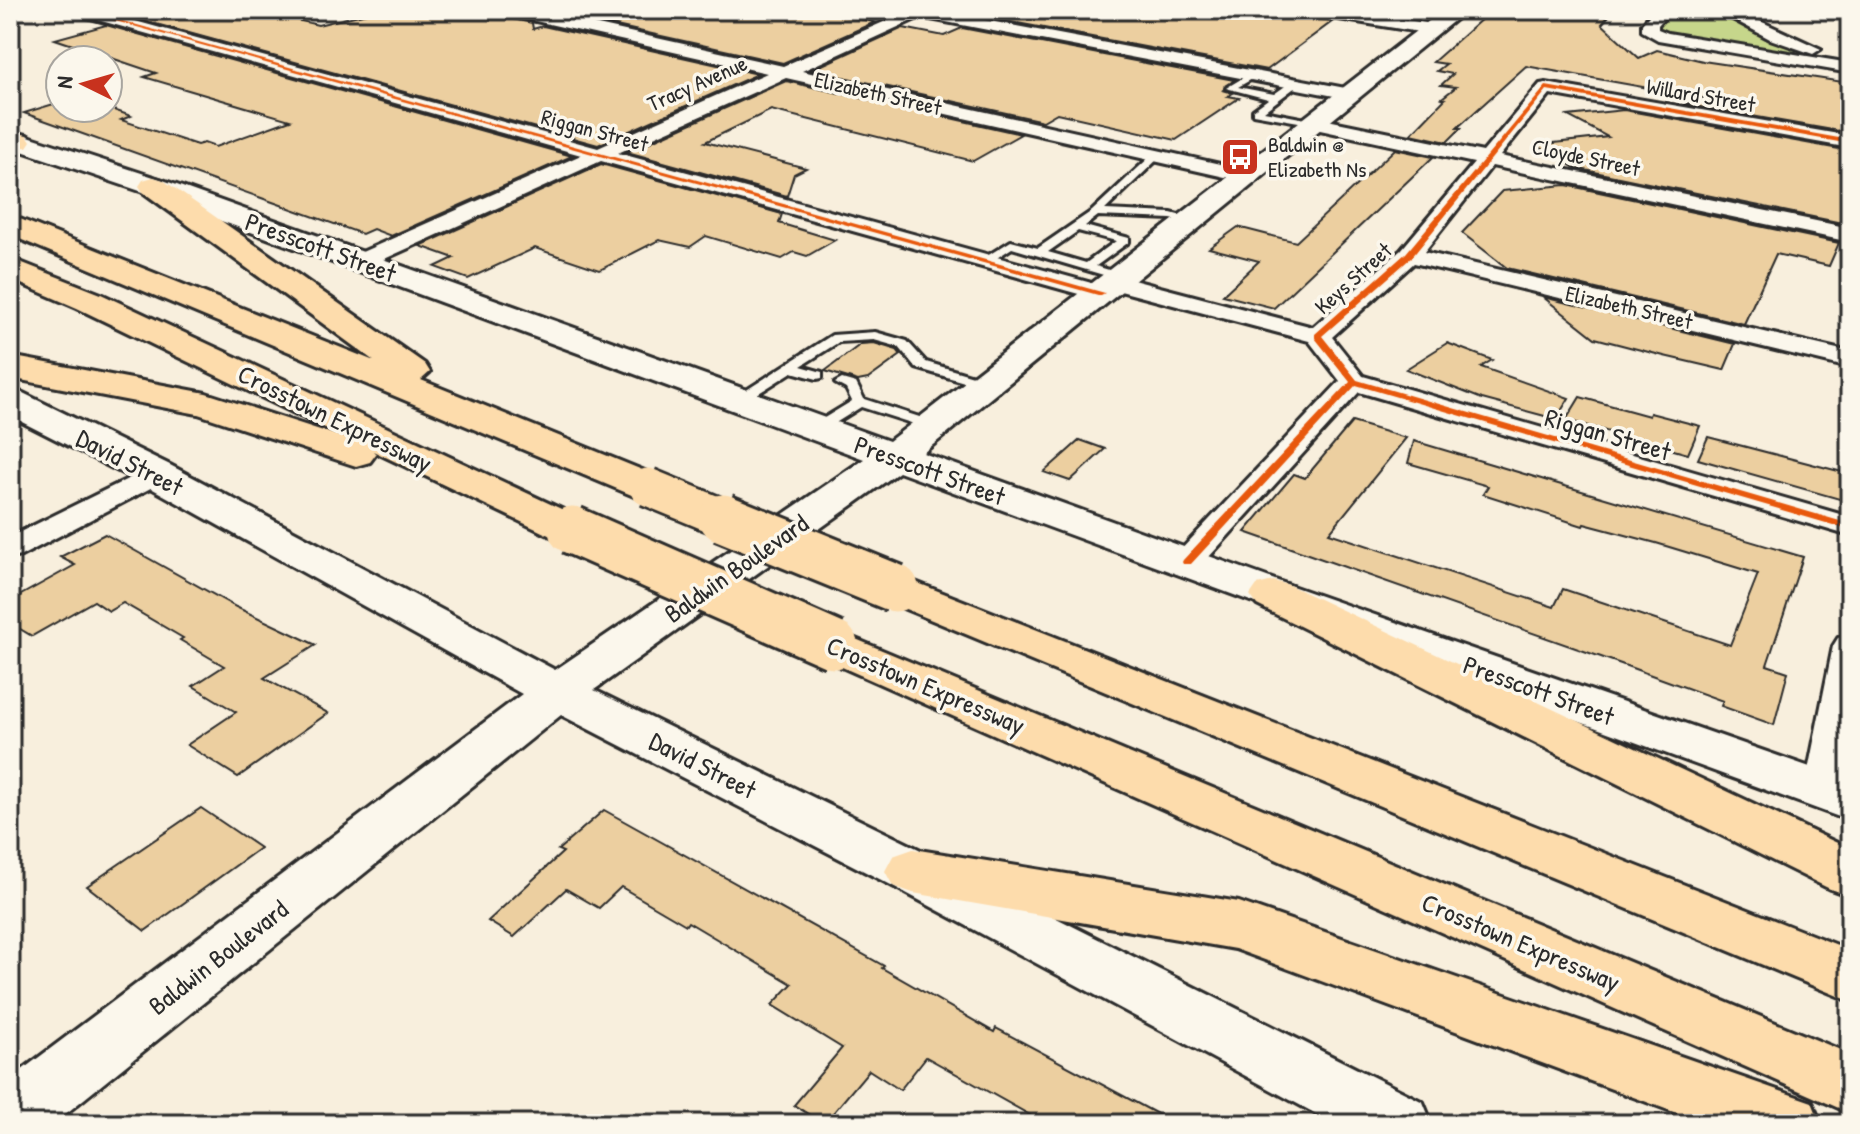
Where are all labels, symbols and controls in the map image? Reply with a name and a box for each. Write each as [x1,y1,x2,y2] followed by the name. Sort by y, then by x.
[44,44,124,124] north arrow
[642,48,752,118] street label: Tracy Avenue
[812,64,945,122] street label: Elizabeth Street
[1644,71,1758,119] street label: Willard Street
[49,75,80,89] text: N
[538,101,652,159] street label: Riggan Street
[1268,129,1366,184] place label: Baldwin @ Elizabeth Ns
[1529,131,1643,183] street label: Cloyde Street
[1219,136,1261,178] bus stop icon: Baldwin @ Elizabeth Ns
[241,204,402,291] street label: Presscott Street
[1308,235,1398,321] street label: Keys Street
[1563,278,1696,336] street label: Elizabeth Street
[232,356,438,480] street label: Crosstown Expressway
[1541,399,1676,469] street label: Riggan Street
[71,420,190,504] street label: David Street
[850,427,1011,514] street label: Presscott Street
[657,505,815,631] street label: Baldwin Boulevard
[822,628,1030,742] street label: Crosstown Expressway
[1459,647,1620,734] street label: Presscott Street
[644,723,763,807] street label: David Street
[1417,885,1625,999] street label: Crosstown Expressway
[141,891,295,1023] street label: Baldwin Boulevard

